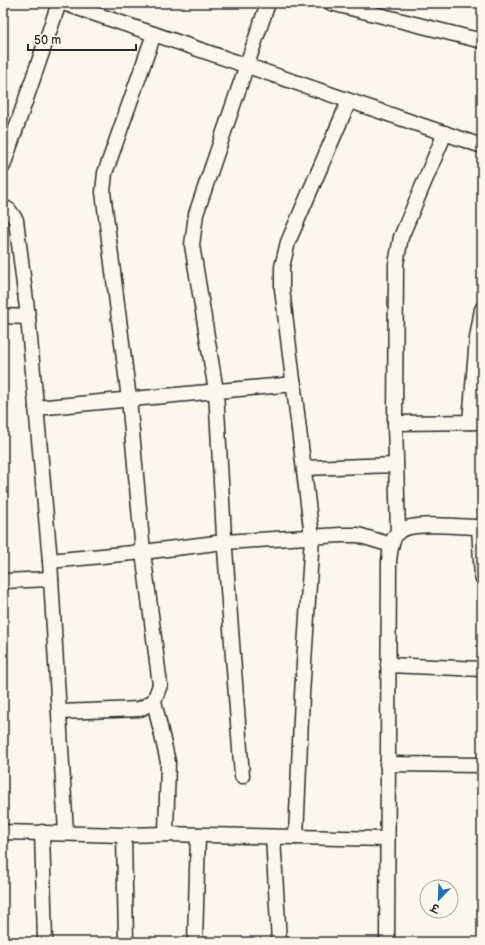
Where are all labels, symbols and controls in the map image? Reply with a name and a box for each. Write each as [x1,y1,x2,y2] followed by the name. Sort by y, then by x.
[28,26,136,52] scale bar
[34,33,61,48] text: 50 m
[419,879,459,919] north arrow
[428,900,442,916] text: उ

